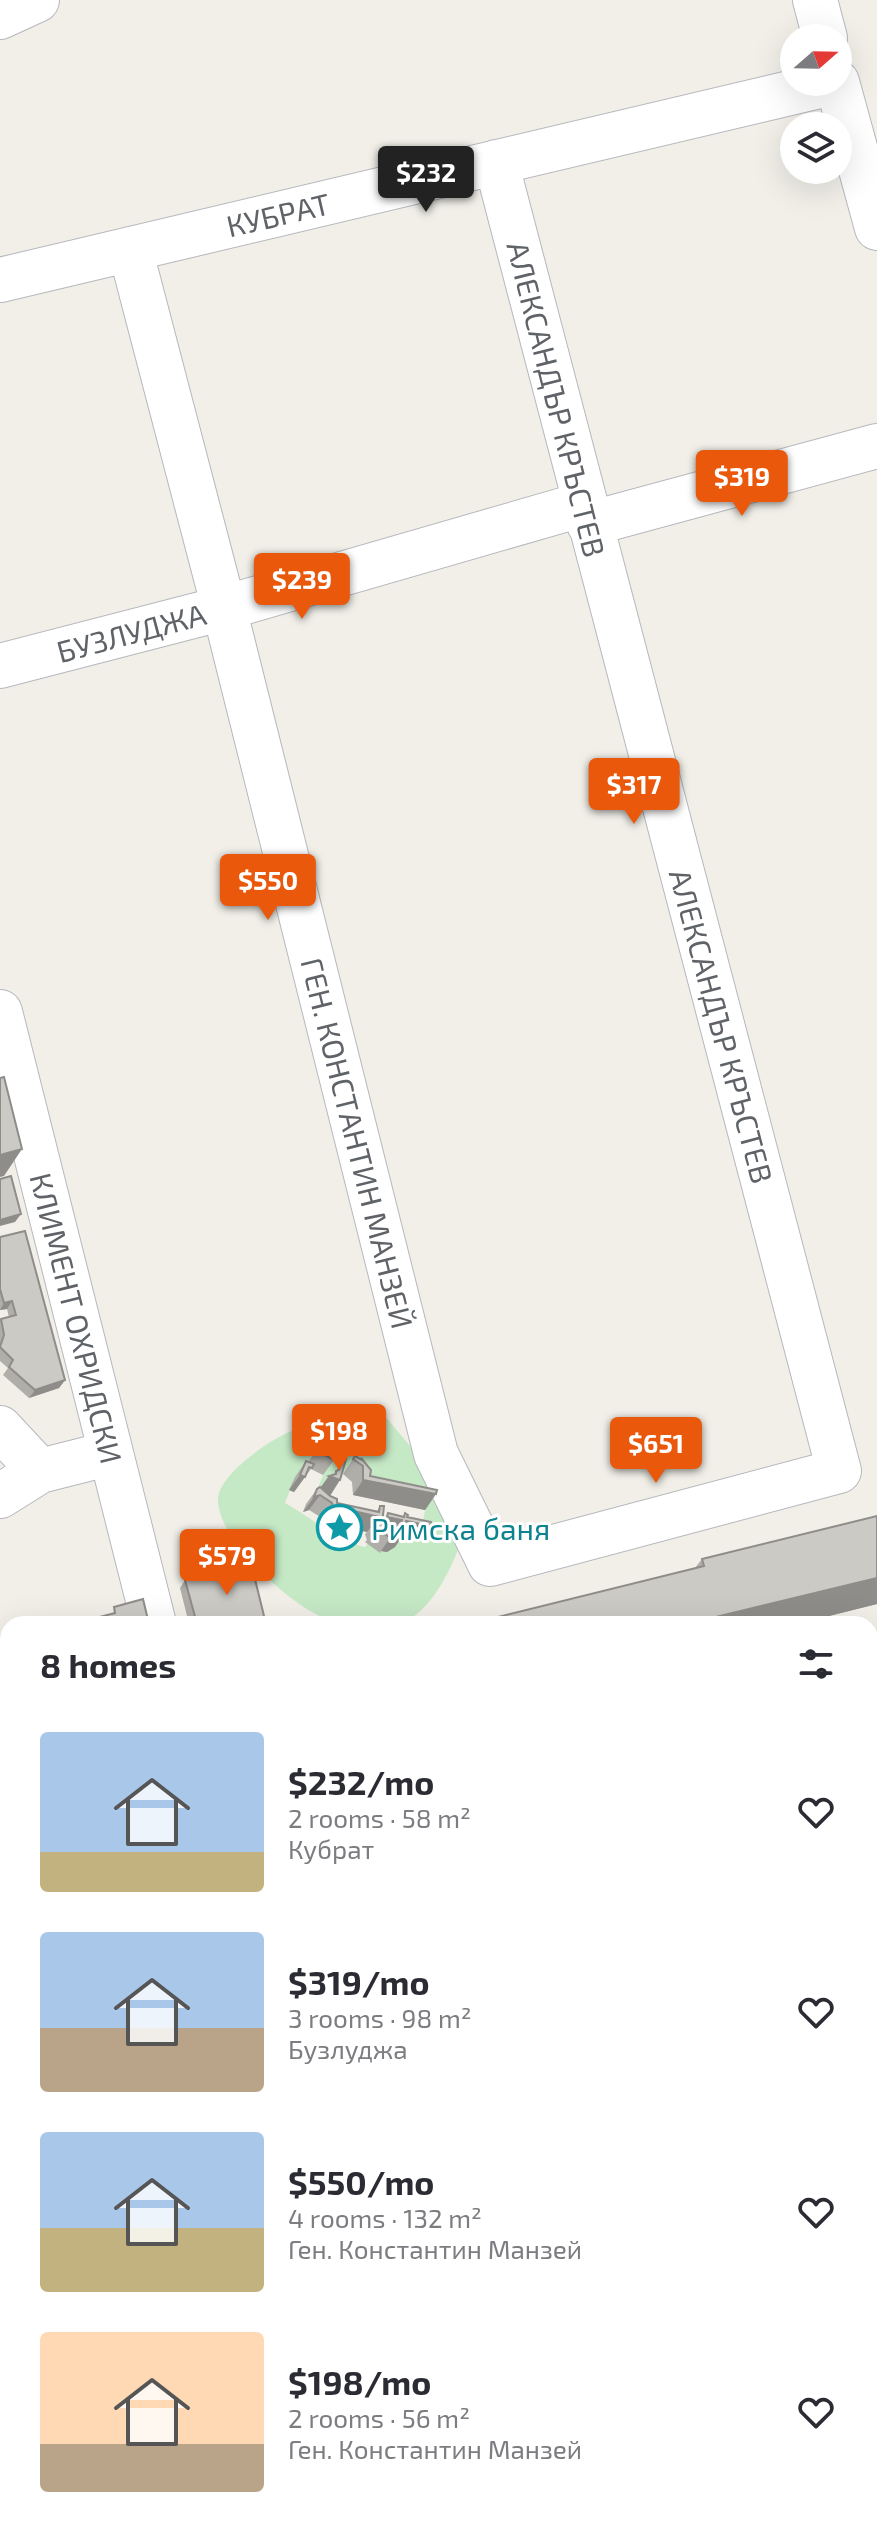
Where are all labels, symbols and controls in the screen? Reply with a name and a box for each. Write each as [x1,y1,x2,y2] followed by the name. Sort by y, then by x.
[780,24,852,96] north arrow
[780,24,852,184] map controls
[780,112,852,184] button: layers
[379,146,473,214] pin: $232
[396,156,456,187] text: $232
[223,185,333,243] street label: КУБРАТ
[500,238,614,560] street label: АЛЕКСАНДЪР КРЪСТЕВ
[695,450,789,518] pin: $319
[714,460,770,491] text: $319
[255,553,349,621] pin: $239
[272,563,332,594] text: $239
[53,595,210,669] street label: БУЗЛУДЖА
[587,758,681,826] pin: $317
[607,768,661,799] text: $317
[221,854,315,922] pin: $550
[238,864,298,895] text: $550
[663,865,781,1187] street label: АЛЕКСАНДЪР КРЪСТЕВ
[294,954,422,1332] street label: ГЕН. КОНСТАНТИН МАНЗЕЙ
[23,1169,131,1467] street label: КЛИМЕНТ ОХРИДСКИ
[292,1404,386,1472] pin: $198
[310,1414,368,1445] text: $198
[609,1417,703,1485] pin: $651
[628,1427,684,1458] text: $651
[316,1504,364,1552] place icon: Римска баня
[371,1510,550,1546] place label: Римска баня
[180,1529,274,1597] pin: $579
[198,1539,256,1570] text: $579
[794,1642,838,1686] icon: filters
[40,1644,176,1685] text: 8 homes
[288,1761,434,1802] text: $232/mo
[104,1764,200,1860] icon: home
[794,1790,838,1834] icon: heart
[288,1802,471,1833] text: 2 rooms · 58 m²
[288,1833,374,1864] text: Кубрат
[288,1961,429,2002] text: $319/mo
[104,1964,200,2060] icon: home
[794,1990,838,2034] icon: heart
[288,2002,472,2033] text: 3 rooms · 98 m²
[288,2033,408,2064] text: Бузлуджа
[288,2161,434,2202] text: $550/mo
[104,2164,200,2260] icon: home
[794,2190,838,2234] icon: heart
[288,2202,482,2233] text: 4 rooms · 132 m²
[288,2233,582,2264] text: Ген. Константин Манзей
[288,2361,431,2402] text: $198/mo
[104,2364,200,2460] icon: home
[794,2390,838,2434] icon: heart
[288,2402,470,2433] text: 2 rooms · 56 m²
[288,2433,582,2464] text: Ген. Константин Манзей

